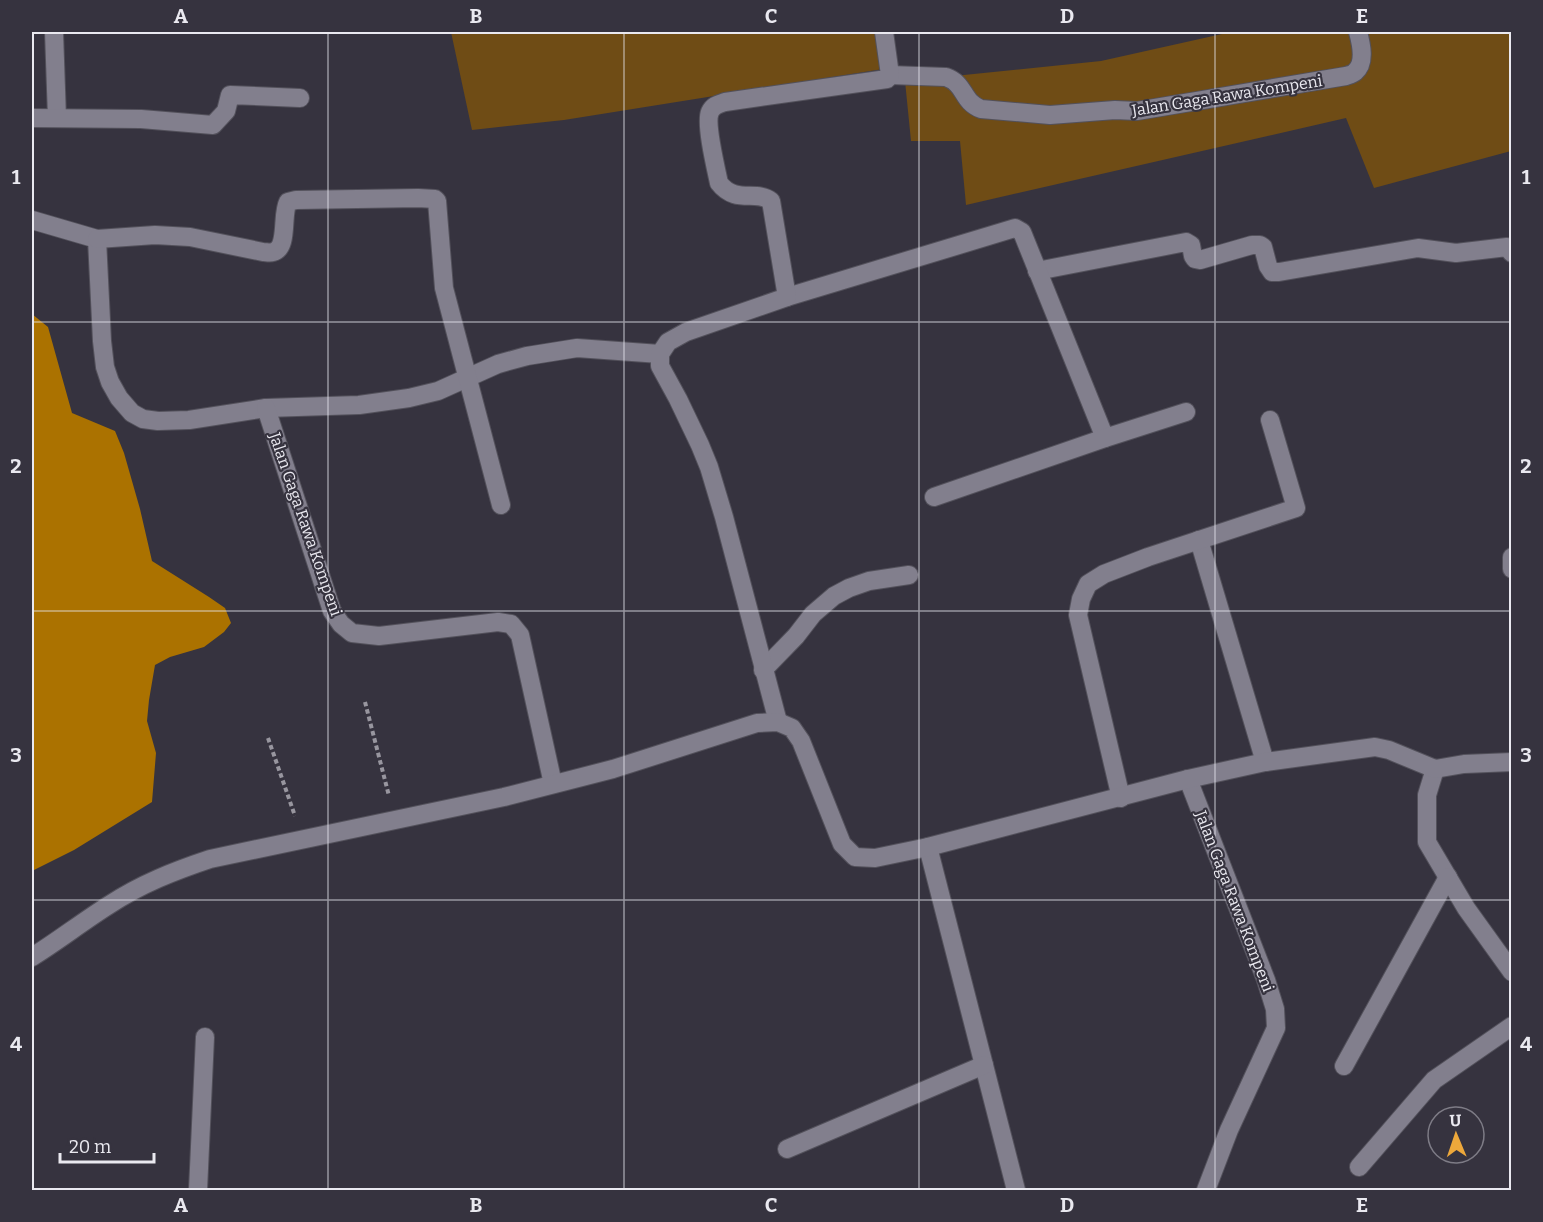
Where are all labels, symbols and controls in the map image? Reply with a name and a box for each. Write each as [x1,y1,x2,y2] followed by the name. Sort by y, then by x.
[174,4,189,28] text: A
[470,4,483,28] text: B
[765,4,777,28] text: C
[1060,4,1074,28] text: D
[1356,4,1368,28] text: E
[1130,71,1324,120] street label: Jalan Gaga Rawa Kompeni
[12,165,21,189] text: 1
[1522,165,1531,189] text: 1
[265,429,346,619] street label: Jalan Gaga Rawa Kompeni
[10,454,22,478] text: 2
[1520,454,1532,478] text: 2
[10,743,22,767] text: 3
[1520,743,1532,767] text: 3
[1191,807,1278,995] street label: Jalan Gaga Rawa Kompeni
[10,1032,22,1056] text: 4
[1520,1032,1532,1056] text: 4
[1426,1105,1486,1165] north arrow
[1449,1111,1462,1130] text: U
[60,1126,154,1164] scale bar
[69,1136,111,1158] text: 20 m
[174,1193,189,1217] text: A
[470,1193,483,1217] text: B
[765,1193,777,1217] text: C
[1060,1193,1074,1217] text: D
[1356,1193,1368,1217] text: E

